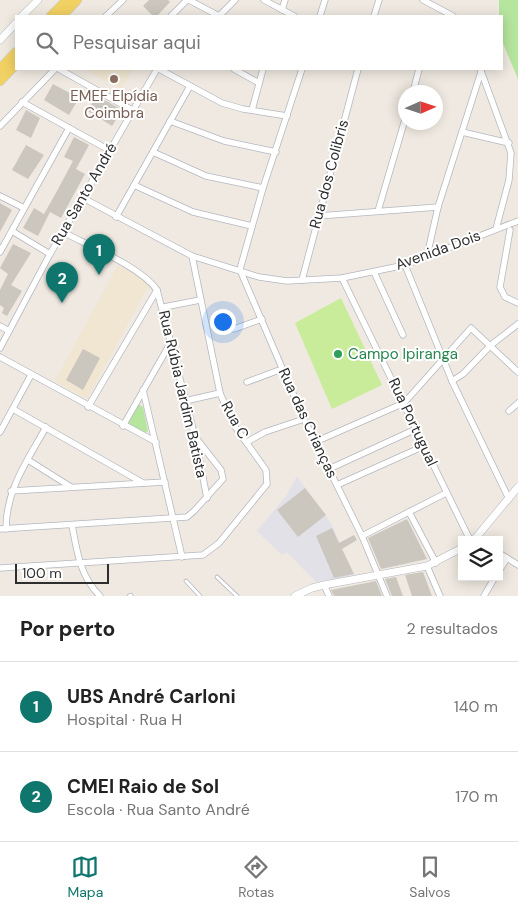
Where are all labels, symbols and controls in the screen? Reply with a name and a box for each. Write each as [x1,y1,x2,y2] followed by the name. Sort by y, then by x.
[15,15,503,70] search box
[33,29,61,57] icon: search
[73,30,201,55] text: Pesquisar aqui
[108,73,120,85] marker: EMEF Elpídia Coimbra
[398,85,443,130] north arrow
[70,86,158,123] place label: EMEF Elpídia Coimbra
[305,117,353,231] street label: Rua dos Colibris
[46,139,122,249] street label: Rua Santo André
[393,225,483,275] street label: Avenida Dois
[83,234,115,275] pin: 1
[46,262,78,303] pin: 2
[154,308,212,480] street label: Rua Rúbia Jardim Batista
[210,309,236,335] your location
[348,344,458,364] place label: Campo Ipiranga
[332,348,344,360] marker: Campo Ipiranga
[274,365,342,481] street label: Rua das Crianças
[384,375,442,469] street label: Rua Portugual
[216,397,254,443] street label: Rua C
[458,536,503,581] map controls
[458,536,503,581] button: layers
[15,561,109,584] scale bar
[22,564,62,582] text: 100 m
[20,615,115,643] text: Por perto
[407,618,498,639] text: 2 resultados
[67,684,236,709] text: UBS André Carloni
[33,696,39,717] text: 1
[454,696,498,717] text: 140 m
[67,709,182,730] text: Hospital · Rua H
[67,774,219,799] text: CMEI Raio de Sol
[31,786,41,807] text: 2
[455,786,498,807] text: 170 m
[67,799,250,820] text: Escola · Rua Santo André
[67,853,103,901] tab: Mapa
[238,853,274,901] tab: Rotas
[409,853,450,901] tab: Salvos

